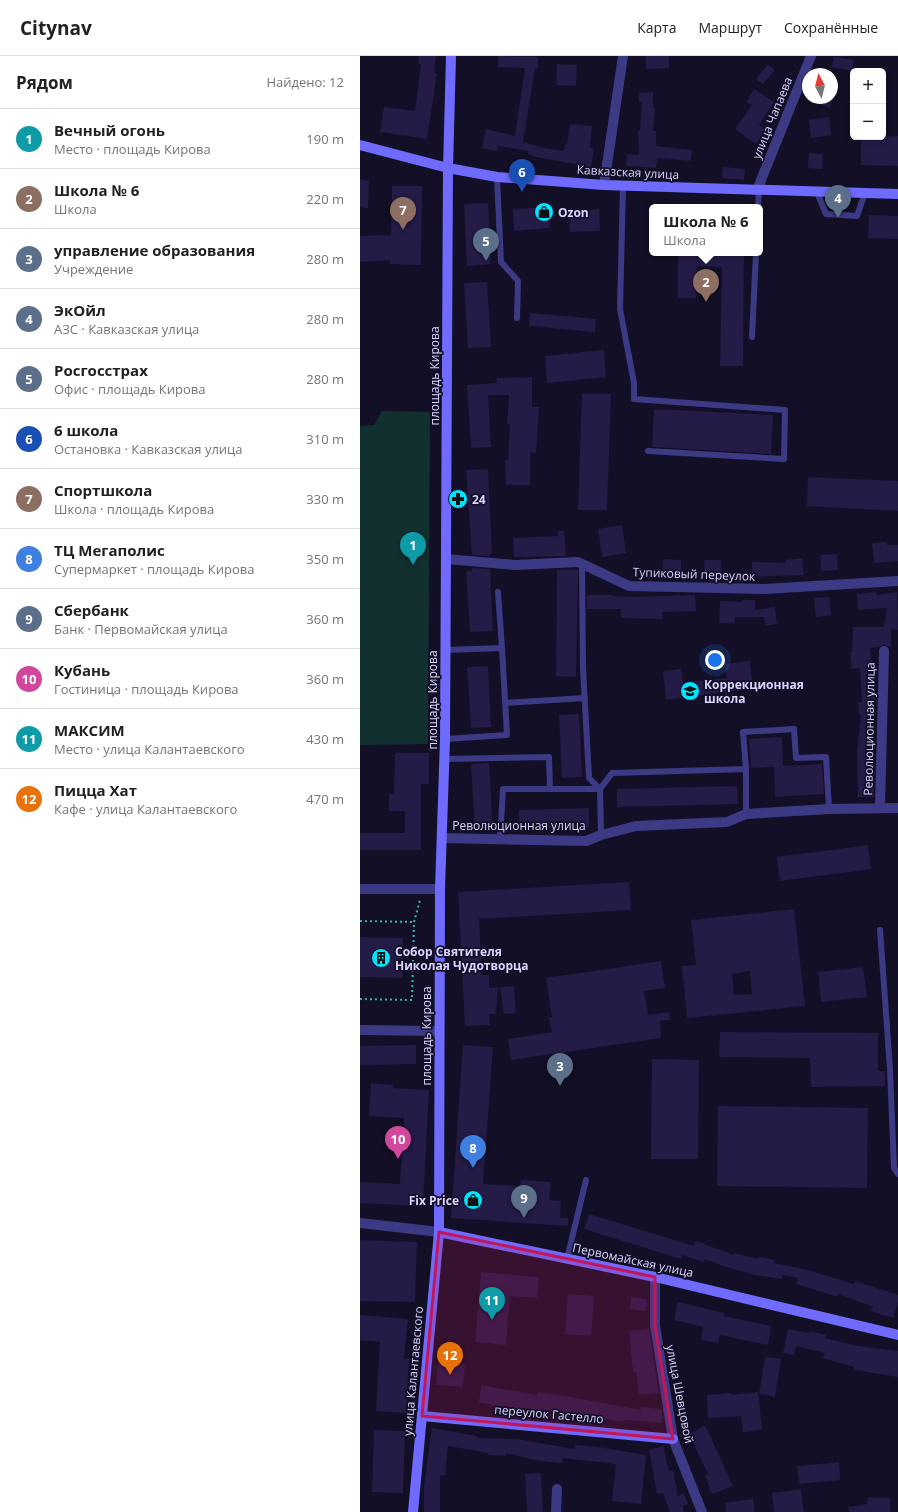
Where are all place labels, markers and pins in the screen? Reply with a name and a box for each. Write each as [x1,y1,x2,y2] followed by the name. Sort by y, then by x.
[509,159,535,192] pin: 6
[825,185,851,218] pin: 4
[390,197,416,230] pin: 7
[533,201,555,223] shop icon: Ozon
[558,204,589,221] place label: Ozon
[473,228,499,261] pin: 5
[693,269,719,302] pin: 2
[447,488,469,510] pharmacy icon: 24
[472,491,486,508] place label: 24
[400,532,426,565] pin: 1
[704,676,804,707] place label: Коррекционная школа
[679,680,701,702] school or university icon: Коррекционная школа
[395,943,529,974] place label: Собор Святителя Николая Чудотворца
[370,947,392,969] building icon: Собор Святителя Николая Чудотворца
[547,1053,573,1086] pin: 3
[385,1126,411,1159] pin: 10
[460,1135,486,1168] pin: 8
[511,1185,537,1218] pin: 9
[462,1189,484,1211] shop icon: Fix Price
[409,1192,459,1209] place label: Fix Price
[479,1287,505,1320] pin: 11
[437,1342,463,1375] pin: 12

